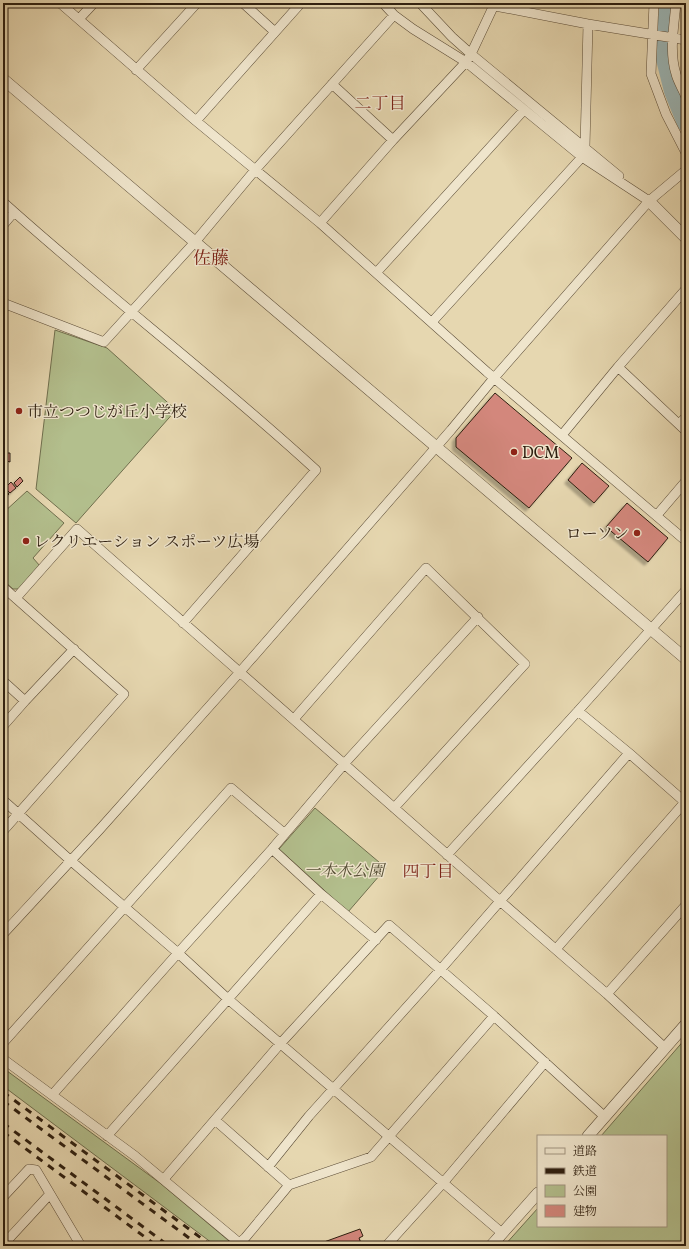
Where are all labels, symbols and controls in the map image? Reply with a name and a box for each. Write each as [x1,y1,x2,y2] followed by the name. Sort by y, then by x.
[355,93,406,116] district label: 二丁目
[193,247,229,272] district label: 佐藤
[27,402,187,424] place label: 市立つつじが丘小学校
[14,406,24,416] marker: 市立つつじが丘小学校
[522,443,559,465] place label: DCM
[509,447,519,457] marker: DCM
[566,524,629,546] place label: ローソン
[632,528,642,538] marker: ローソン
[34,532,259,554] place label: レクリエーション スポーツ広場
[21,536,31,546] marker: レクリエーション スポーツ広場
[304,861,387,883] park label: 一本木公園
[403,861,454,884] district label: 四丁目
[537,1135,667,1227] legend
[573,1144,597,1160] text: 道路
[572,1164,597,1180] text: 鉄道
[573,1184,597,1200] text: 公園
[573,1204,597,1220] text: 建物

